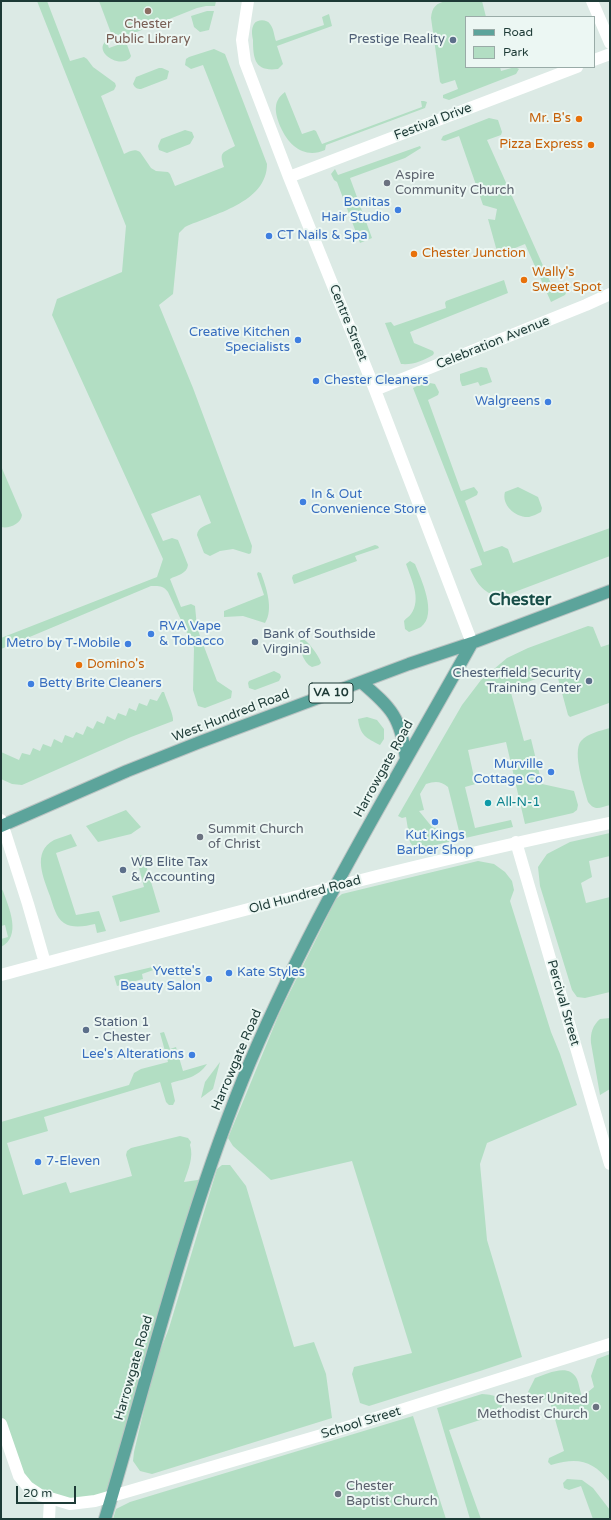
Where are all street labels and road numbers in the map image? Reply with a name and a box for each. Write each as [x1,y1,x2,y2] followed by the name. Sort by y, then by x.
[392,100,474,144] street label: Festival Drive
[325,282,371,364] street label: Centre Street
[434,313,552,373] street label: Celebration Avenue
[309,683,353,703] road number: VA 10
[170,686,292,746] street label: West Hundred Road
[351,718,417,820] street label: Harrowgate Road
[247,873,363,917] street label: Old Hundred Road
[543,958,583,1048] street label: Percival Street
[209,1007,265,1113] street label: Harrowgate Road
[112,1314,156,1422] street label: Harrowgate Road
[319,1403,403,1443] street label: School Street

